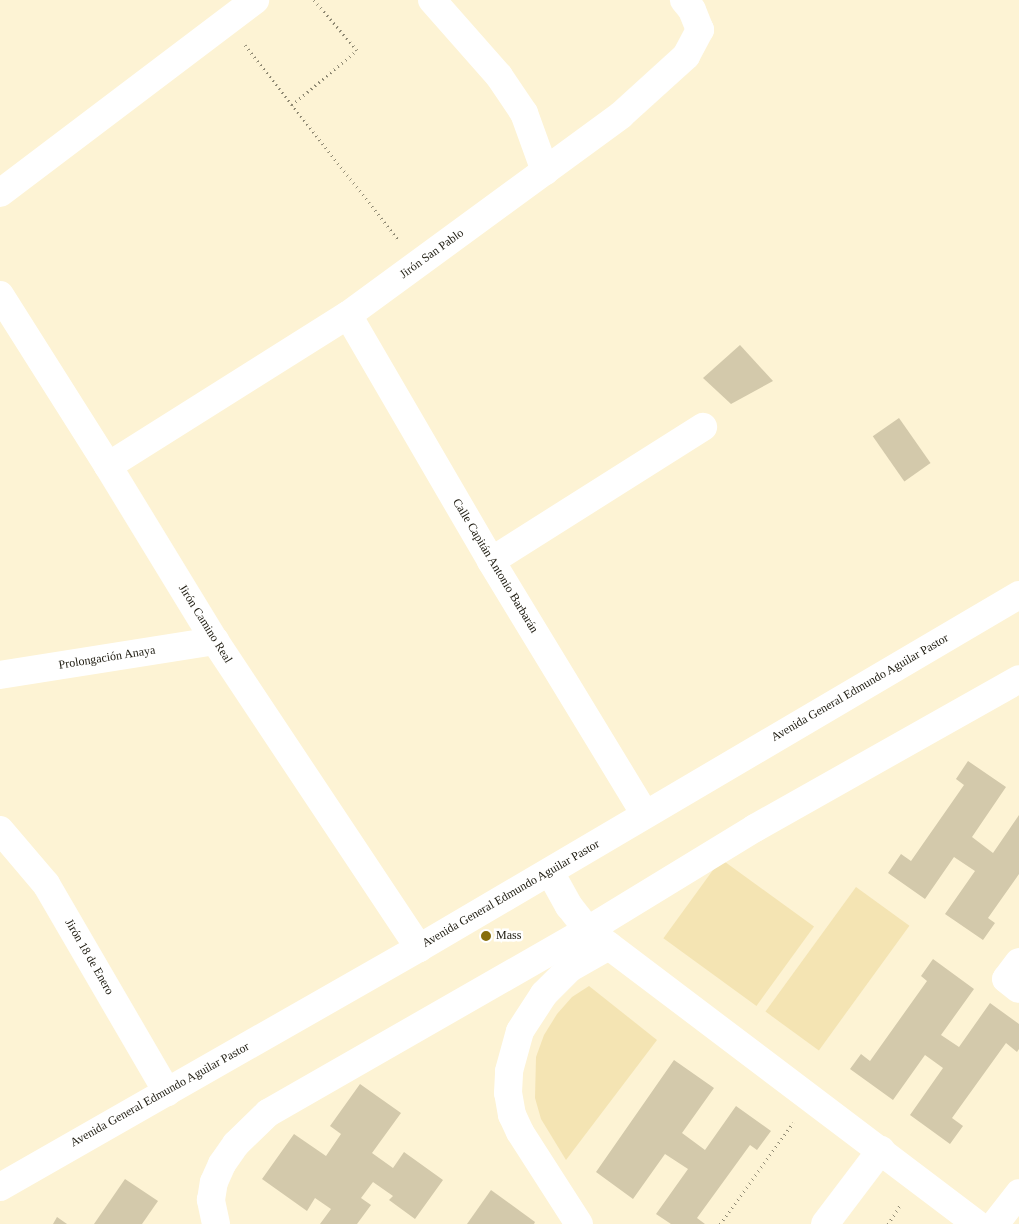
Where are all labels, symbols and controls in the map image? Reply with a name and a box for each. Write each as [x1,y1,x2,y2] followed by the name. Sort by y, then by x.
[397,226,467,282] street label: Jirón San Pablo
[449,496,541,636] street label: Calle Capitán Antonio Barbarán
[175,582,235,666] street label: Jirón Camino Real
[768,631,952,745] street label: Avenida General Edmundo Aguilar Pastor
[57,643,157,673] street label: Prolongación Anaya
[419,837,603,951] street label: Avenida General Edmundo Aguilar Pastor
[62,917,116,997] street label: Jirón 18 de Enero
[496,929,521,943] place label: Mass
[480,930,492,942] marker: Mass
[68,1039,252,1151] street label: Avenida General Edmundo Aguilar Pastor

